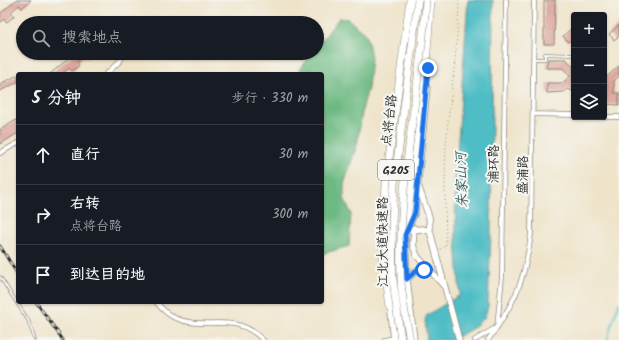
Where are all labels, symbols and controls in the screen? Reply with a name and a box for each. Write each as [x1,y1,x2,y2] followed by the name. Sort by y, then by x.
[571,12,607,120] map controls
[571,12,607,48] button: +
[16,16,324,60] search box
[62,26,122,50] text: 搜索地点
[30,27,52,49] icon: search
[571,48,607,84] button: −
[419,59,437,77] route end
[571,84,607,120] button: layers
[32,85,81,112] text: 5 分钟
[232,88,308,109] text: 步行 · 330 m
[376,93,403,147] street label: 点将台路
[70,143,100,167] text: 直行
[32,144,54,166] icon: ahead
[279,144,308,165] text: 30 m
[484,144,505,184] street label: 浦环路
[450,150,474,208] water label: 朱家山河
[513,155,534,195] street label: 盛浦路
[378,160,414,180] road number: G205
[70,192,100,216] text: 右转
[373,196,394,288] street label: 江北大道快速路
[32,204,54,226] icon: right
[272,204,308,225] text: 300 m
[70,216,122,237] text: 点将台路
[415,261,433,279] route start
[70,263,145,287] text: 到达目的地
[32,264,54,286] icon: arrive

